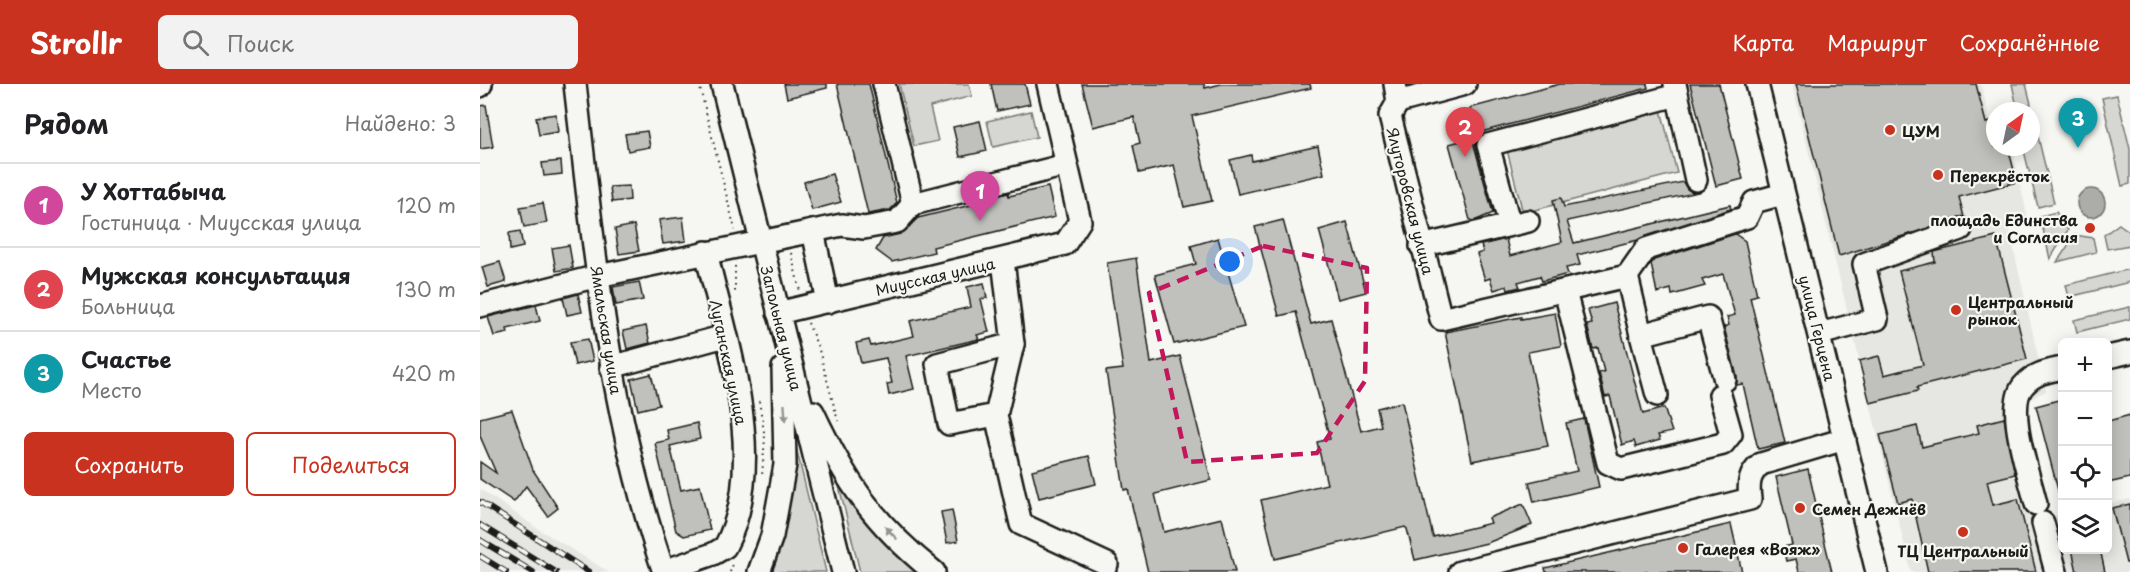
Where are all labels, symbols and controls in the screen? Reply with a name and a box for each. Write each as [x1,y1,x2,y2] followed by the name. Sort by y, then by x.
[158,15,578,69] search box
[30,21,122,64] text: Strollr
[179,26,212,59] icon: search
[227,26,294,59] text: Поиск
[1733,26,1794,58] text: Карта
[1827,26,1927,58] text: Маршрут
[1960,26,2100,58] text: Сохранённые
[2058,98,2098,148] pin: 3
[1986,102,2040,156] north arrow
[24,104,109,143] text: Рядом
[1446,107,1484,157] pin: 2
[345,108,456,138] text: Найдено: 3
[1902,119,1940,142] place label: ЦУМ
[1883,123,1897,137] marker: ЦУМ
[1382,125,1441,278] street label: Ялуторовская улица
[1950,164,2050,187] place label: Перекрёсток
[1931,168,1945,182] marker: Перекрёсток
[960,172,1000,221] pin: 1
[81,174,226,207] text: У Хоттабыча
[39,190,48,220] text: 1
[397,190,456,220] text: 120 m
[81,207,361,237] text: Гостиница · Миусская улица
[1930,208,2079,248] place label: площадь Единства и Согласия
[2083,221,2097,235] marker: площадь Единства и Согласия
[1215,247,1244,276] your location
[873,251,998,301] street label: Миусская улица
[81,258,351,291] text: Мужская консультация
[585,263,629,396] street label: Ямальская улица
[755,263,809,393] street label: Запольная улица
[1794,273,1842,384] street label: улица Герцена
[36,274,51,304] text: 2
[396,274,456,304] text: 130 m
[1968,290,2074,330] place label: Центральный рынок
[81,291,175,321] text: Больница
[704,297,754,427] street label: Луганская улица
[1949,303,1963,317] marker: Центральный рынок
[2058,338,2112,554] map controls
[2058,338,2112,392] button: +
[81,342,171,375] text: Счастье
[37,358,50,388] text: 3
[392,358,456,388] text: 420 m
[81,375,142,405] text: Место
[2058,392,2112,446] button: −
[780,404,789,423] one-way arrow
[24,432,234,496] button: Сохранить
[246,432,456,496] button: Поделиться
[2058,446,2112,500] button: locate
[1812,497,1926,520] place label: Семен Дежнёв
[2058,500,2112,554] button: layers
[1793,501,1807,515] marker: Семен Дежнёв
[1956,525,1970,539] marker: ТЦ Центральный
[884,527,898,541] one-way arrow
[1695,537,1820,560] place label: Галерея «Вояж»
[1897,539,2029,562] place label: ТЦ Центральный
[1676,541,1690,555] marker: Галерея «Вояж»

